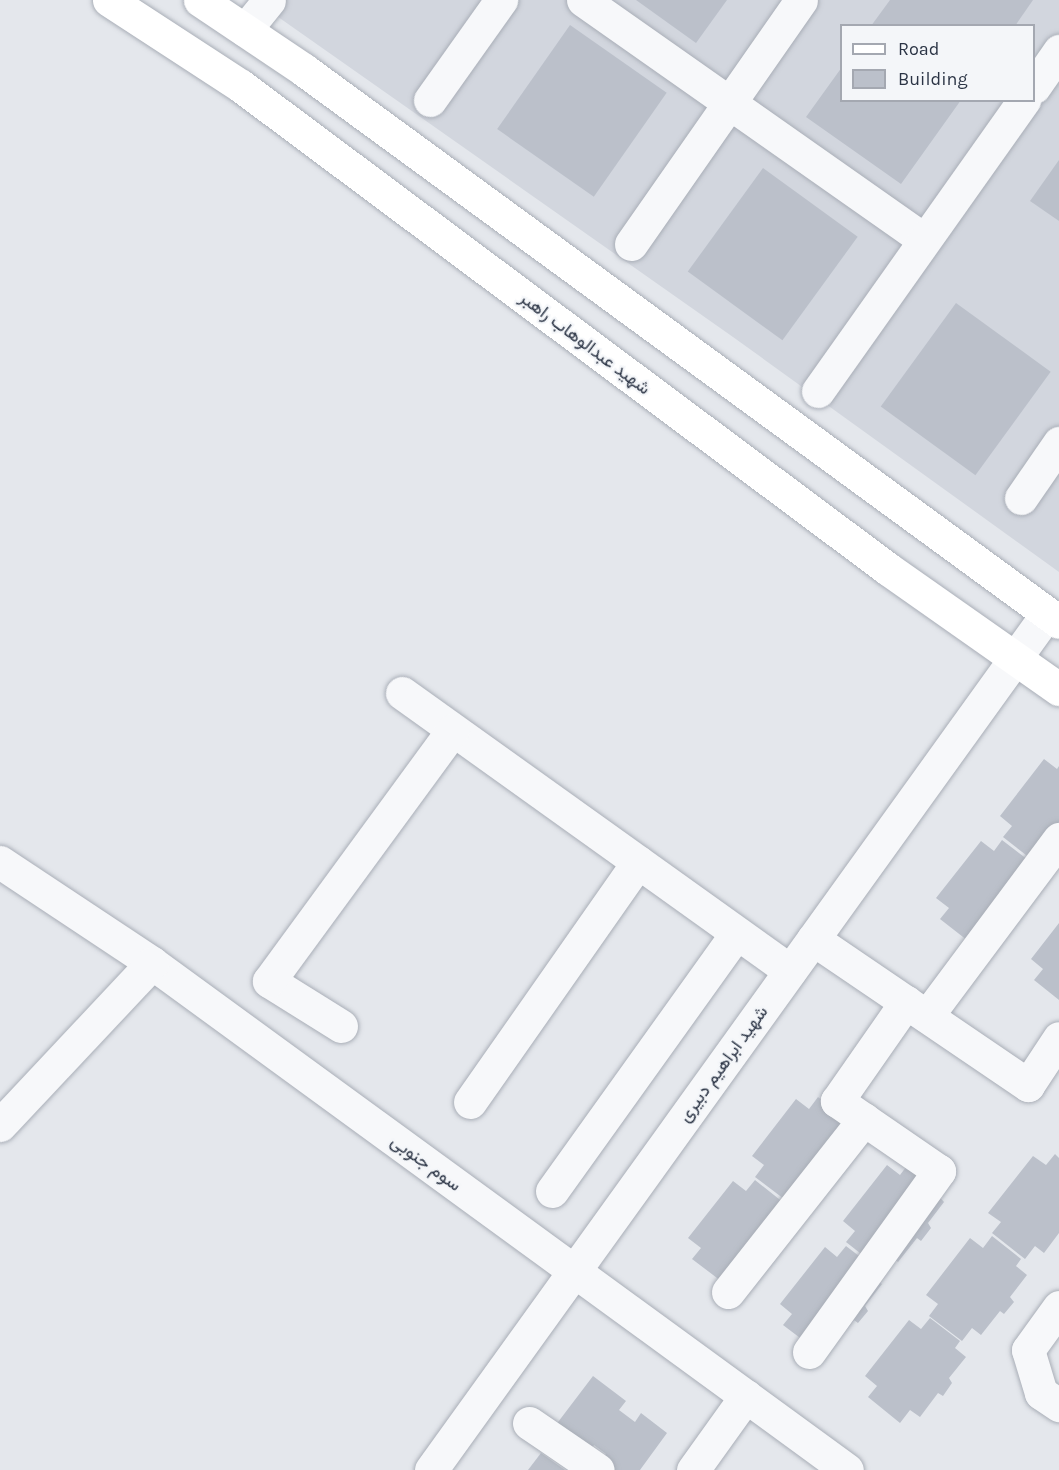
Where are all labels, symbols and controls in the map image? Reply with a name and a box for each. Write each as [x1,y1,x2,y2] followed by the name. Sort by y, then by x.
[840,24,1035,102] legend
[898,38,939,60] text: Road
[898,68,968,90] text: Building
[515,287,655,399] street label: شهید عبدالوهاب راهبر
[674,1002,772,1126] street label: شهید ابراهیم دبیری
[386,1130,466,1196] street label: سوم جنوبی

